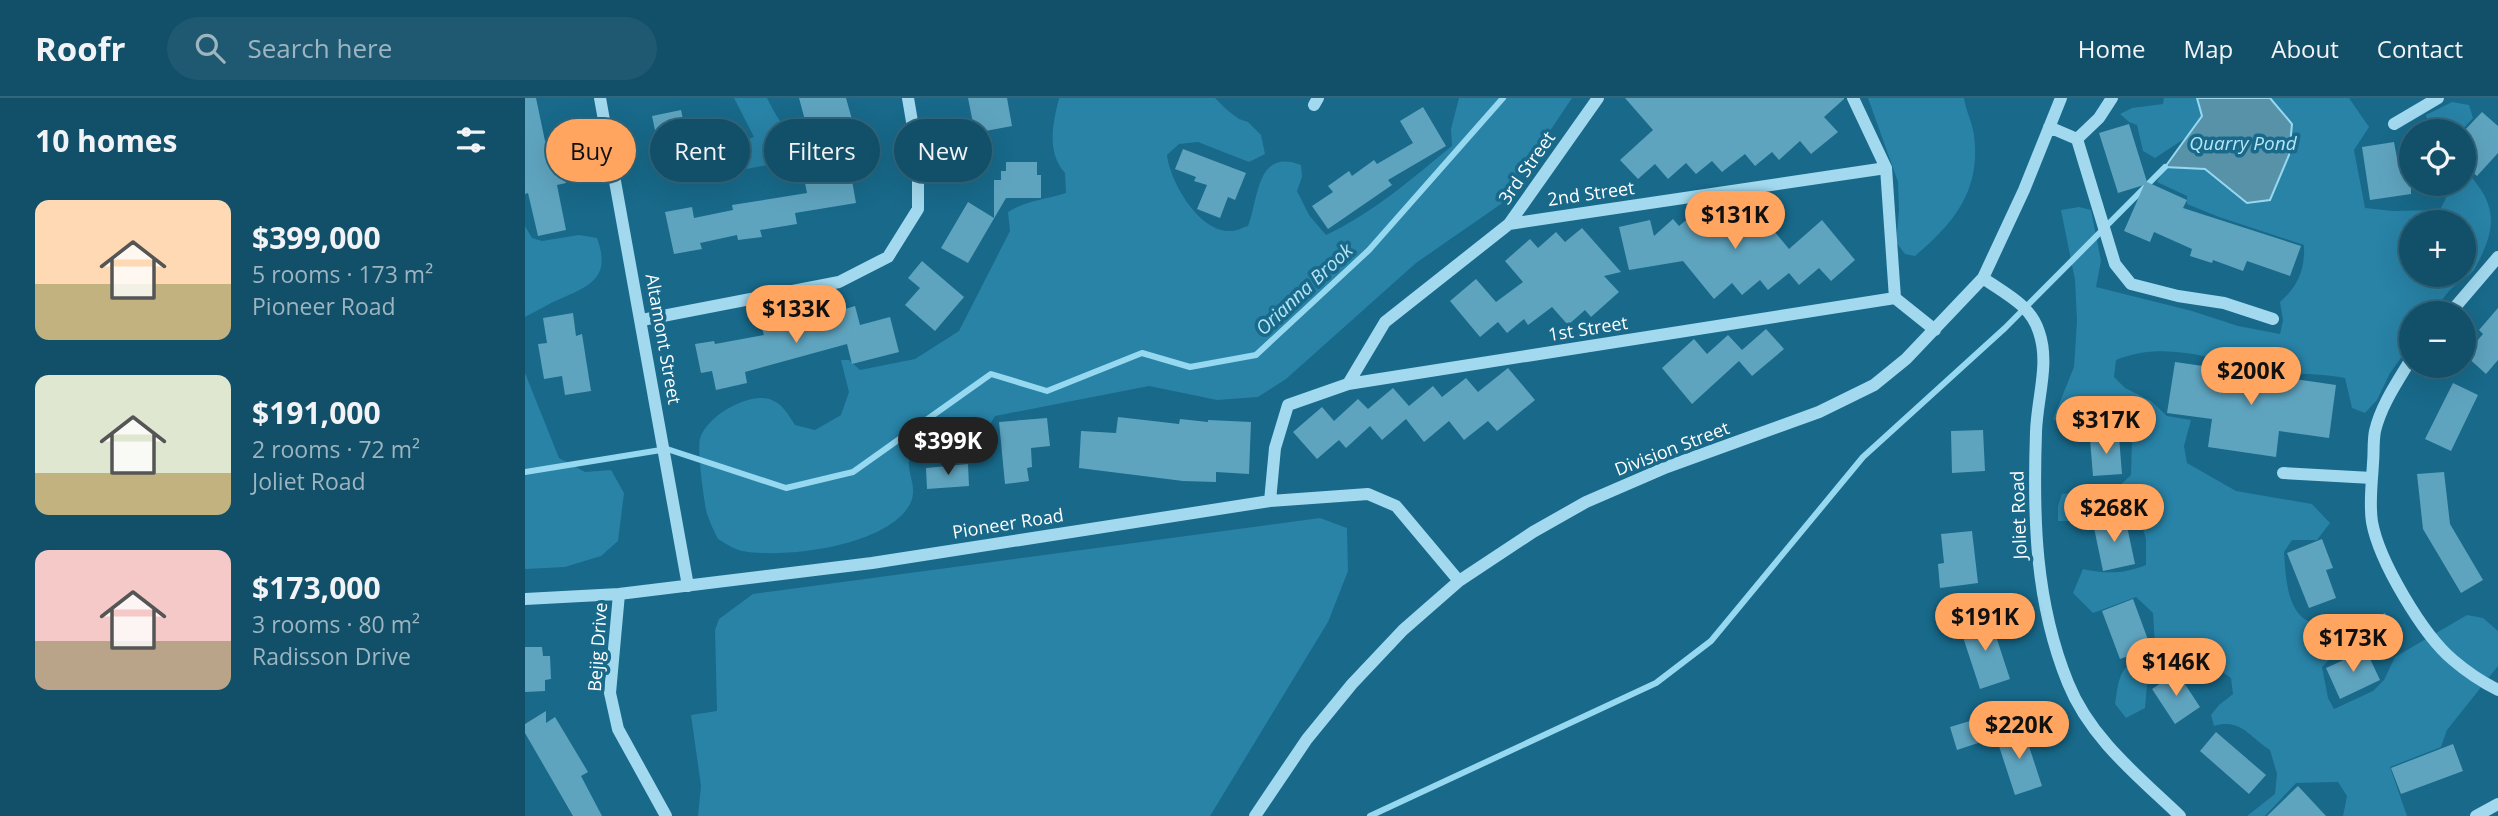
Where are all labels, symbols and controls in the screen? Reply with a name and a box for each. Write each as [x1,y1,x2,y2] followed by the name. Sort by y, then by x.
[167,17,657,80] search box
[35,26,125,71] text: Roofr
[191,29,229,67] icon: search
[247,30,392,66] text: Search here
[2078,32,2146,65] text: Home
[2184,32,2233,65] text: Map
[2271,32,2339,65] text: About
[2377,32,2463,65] text: Contact
[546,119,636,182] chip: Buy
[650,119,750,182] chip: Rent
[764,119,880,182] chip: Filters
[894,119,992,182] chip: New
[2399,119,2476,378] map controls
[2399,119,2476,196] button: locate
[35,120,178,161] text: 10 homes
[452,121,490,159] icon: filters
[1492,126,1560,209] street label: 3rd Street
[2189,130,2298,156] water label: Quarry Pond
[1546,175,1636,211] street label: 2nd Street
[1686,192,1784,251] pin: $131K
[1701,198,1769,230] text: $131K
[2399,210,2476,287] button: +
[252,217,381,258] text: $399,000
[91,228,175,312] icon: home
[1250,237,1359,341] water label: Orianna Brook
[252,258,433,290] text: 5 rooms · 173 m²
[641,272,687,406] street label: Altamont Street
[747,286,845,345] pin: $133K
[252,290,396,322] text: Pioneer Road
[762,292,830,324] text: $133K
[2399,301,2476,378] button: −
[1546,310,1629,346] street label: 1st Street
[2202,348,2300,407] pin: $200K
[2217,354,2285,386] text: $200K
[252,392,381,433] text: $191,000
[2057,396,2155,456] pin: $317K
[91,403,175,487] icon: home
[2072,403,2140,435] text: $317K
[1611,415,1732,481] street label: Division Street
[899,418,997,477] pin: $399K
[914,424,982,456] text: $399K
[252,433,420,465] text: 2 rooms · 72 m²
[252,465,366,497] text: Joliet Road
[2004,470,2032,562] street label: Joliet Road
[2065,484,2163,544] pin: $268K
[2080,491,2148,523] text: $268K
[950,502,1065,544] street label: Pioneer Road
[252,567,381,608] text: $173,000
[91,578,175,662] icon: home
[1936,594,2034,653] pin: $191K
[1951,600,2019,632] text: $191K
[582,602,612,692] street label: Bejig Drive
[252,608,420,640] text: 3 rooms · 80 m²
[2304,614,2402,674] pin: $173K
[2319,621,2387,653] text: $173K
[2127,638,2225,698] pin: $146K
[252,640,411,672] text: Radisson Drive
[2142,645,2210,677] text: $146K
[1970,702,2068,761] pin: $220K
[1985,708,2053,740] text: $220K

